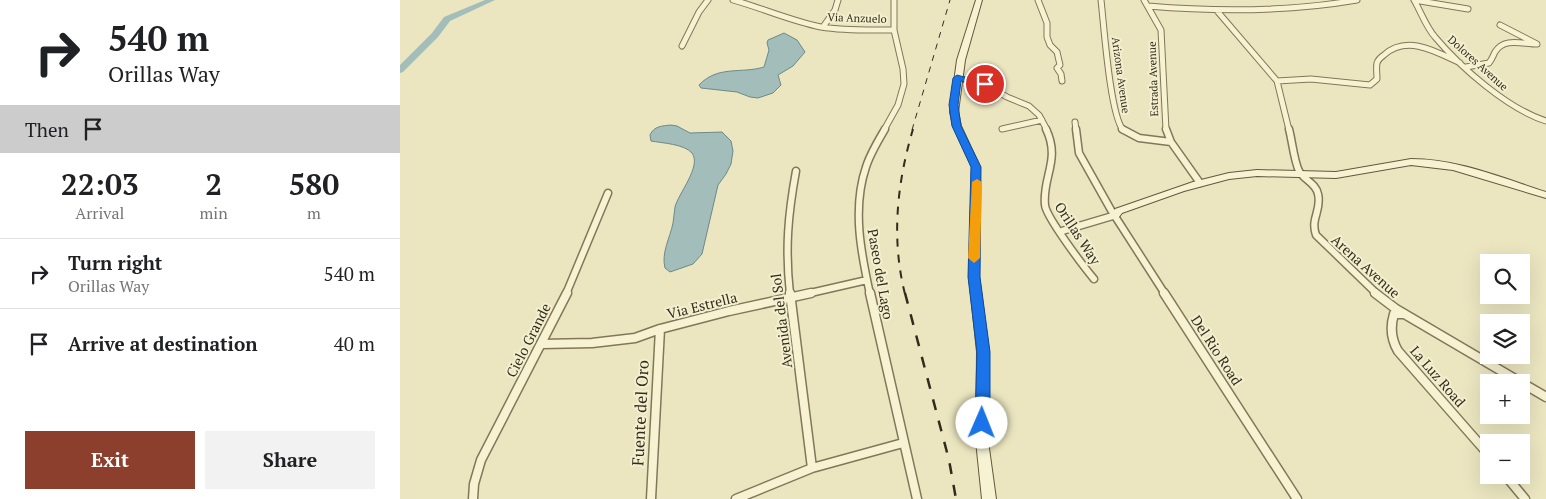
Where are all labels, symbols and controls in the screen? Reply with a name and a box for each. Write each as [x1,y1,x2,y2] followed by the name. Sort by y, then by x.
[827,10,887,26] street label: Via Anzuelo
[108,15,209,61] text: 540 m
[25,20,90,85] icon: right
[1445,32,1511,94] street label: Dolores Avenue
[1109,36,1133,115] street label: Arizona Avenue
[1145,41,1161,117] street label: Estrada Avenue
[108,59,220,88] text: Orillas Way
[964,63,1006,105] pin
[971,70,999,98] icon: arrive
[79,115,107,143] icon: arrive
[25,117,69,142] text: Then
[61,164,139,204] text: 22:03
[205,164,222,204] text: 2
[288,164,339,204] text: 580
[1051,198,1106,269] street label: Orillas Way
[75,202,124,224] text: Arrival
[200,202,228,224] text: min
[307,202,321,224] text: m
[864,227,898,321] street label: Paseo del Lago
[1328,230,1404,302] street label: Arena Avenue
[68,250,162,275] text: Turn right
[1480,254,1530,484] map controls
[1480,254,1530,304] button: search
[25,260,53,288] icon: right
[324,261,375,286] text: 540 m
[766,273,796,369] street label: Avenida del Sol
[68,275,149,297] text: Orillas Way
[665,287,739,323] street label: Via Estrella
[501,300,555,380] street label: Cielo Grande
[1187,311,1247,389] street label: Del Rio Road
[1480,314,1530,364] button: layers
[25,330,53,358] icon: arrive
[68,331,257,356] text: Arrive at destination
[334,331,375,356] text: 40 m
[1406,341,1470,411] street label: La Luz Road
[626,359,654,466] street label: Fuente del Oro
[1480,374,1530,424] button: +
[955,396,1007,448] position arrow
[25,431,195,489] button: Exit
[205,431,375,489] button: Share
[1480,434,1530,484] button: −

